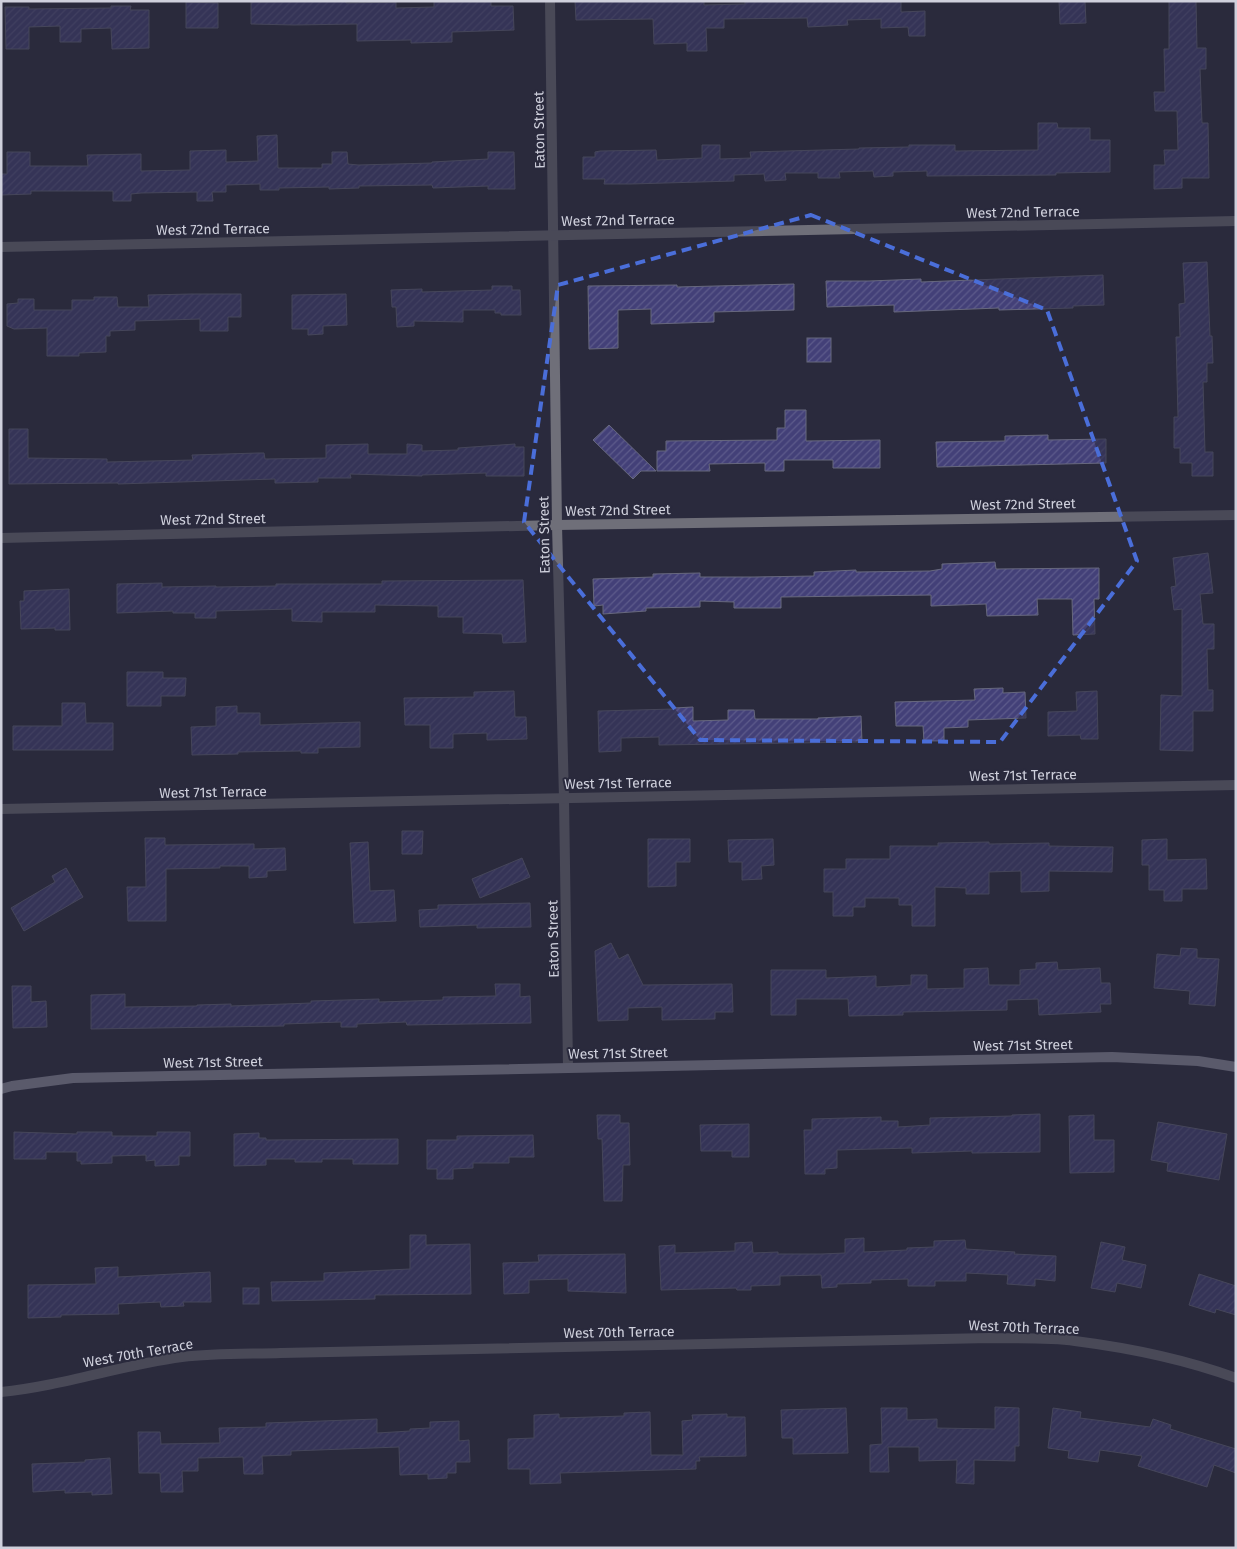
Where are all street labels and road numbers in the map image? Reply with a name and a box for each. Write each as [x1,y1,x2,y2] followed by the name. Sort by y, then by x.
[530,90,549,169] street label: Eaton Street
[966,203,1080,222] street label: West 72nd Terrace
[561,211,675,230] street label: West 72nd Terrace
[156,220,270,239] street label: West 72nd Terrace
[535,495,554,574] street label: Eaton Street
[970,495,1077,514] street label: West 72nd Street
[565,501,672,520] street label: West 72nd Street
[160,510,267,529] street label: West 72nd Street
[969,766,1077,785] street label: West 71st Terrace
[564,774,672,793] street label: West 71st Terrace
[159,783,267,802] street label: West 71st Terrace
[544,899,563,978] street label: Eaton Street
[973,1036,1074,1055] street label: West 71st Street
[568,1044,669,1063] street label: West 71st Street
[163,1053,264,1072] street label: West 71st Street
[968,1317,1080,1338] street label: West 70th Terrace
[563,1323,675,1342] street label: West 70th Terrace
[82,1335,194,1372] street label: West 70th Terrace

